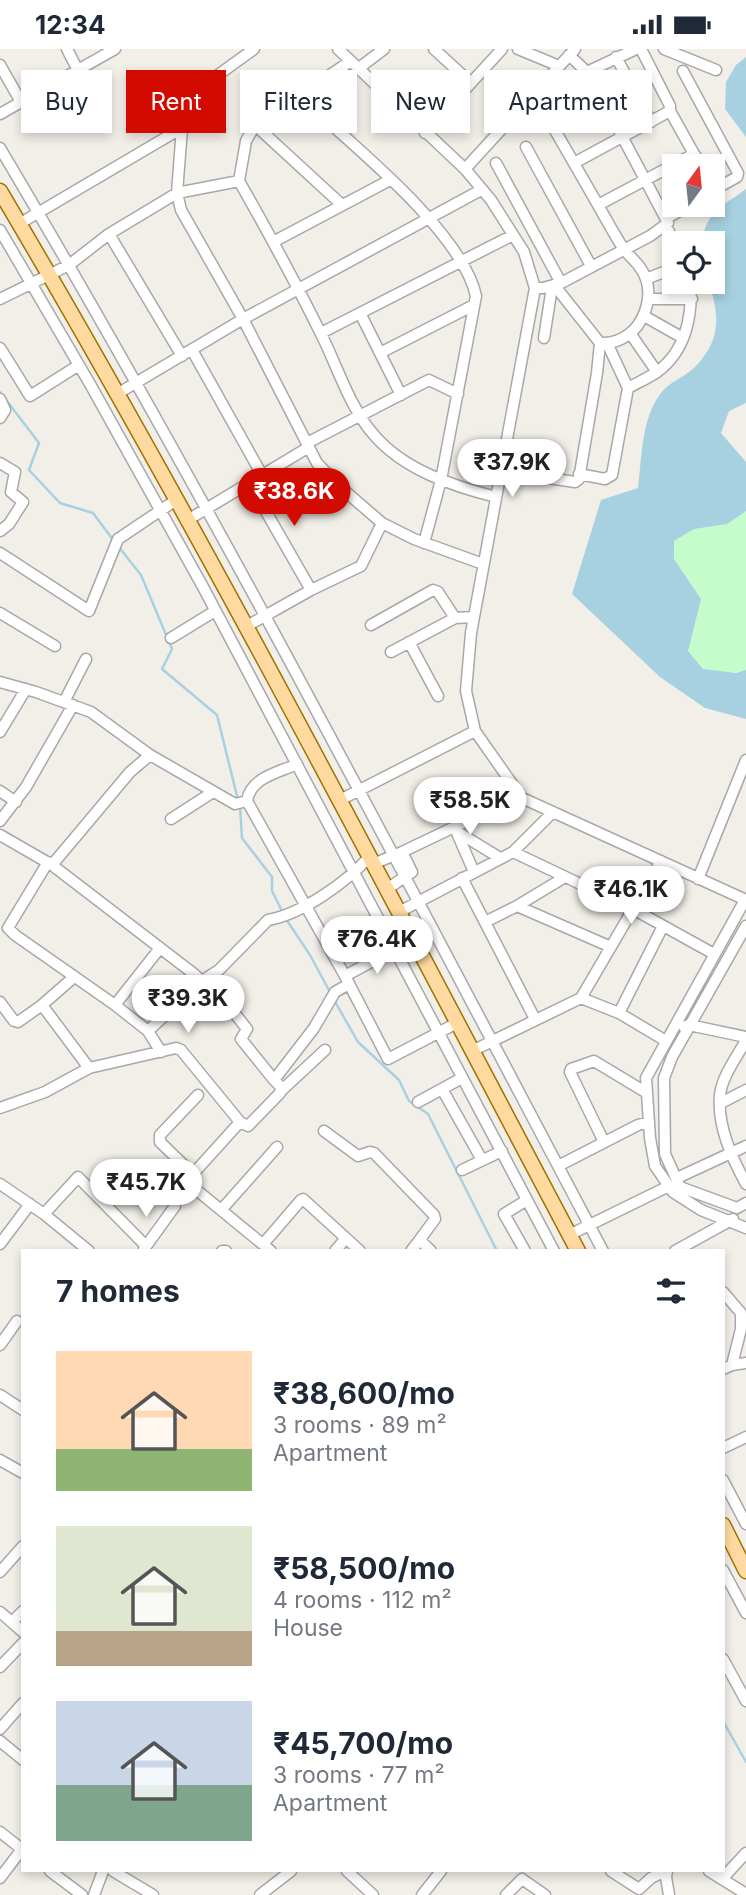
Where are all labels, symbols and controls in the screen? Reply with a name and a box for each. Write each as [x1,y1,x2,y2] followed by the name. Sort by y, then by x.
[35,9,106,40] text: 12:34
[21,70,112,133] chip: Buy
[126,70,226,133] chip: Rent
[240,70,357,133] chip: Filters
[371,70,470,133] chip: New
[484,70,652,133] chip: Apartment
[662,154,724,217] north arrow
[662,154,725,294] map controls
[662,231,725,294] button: locate
[455,440,569,499] pin: ₹37.9K
[473,448,551,476] text: ₹37.9K
[237,469,351,528] pin: ₹38.6K
[254,477,334,505] text: ₹38.6K
[413,777,527,837] pin: ₹58.5K
[429,786,511,814] text: ₹58.5K
[574,867,688,926] pin: ₹46.1K
[593,875,669,903] text: ₹46.1K
[320,916,434,976] pin: ₹76.4K
[337,925,417,953] text: ₹76.4K
[131,975,245,1035] pin: ₹39.3K
[148,984,228,1012] text: ₹39.3K
[89,1159,203,1219] pin: ₹45.7K
[106,1168,186,1196] text: ₹45.7K
[652,1272,690,1310] icon: filters
[56,1273,180,1309] text: 7 homes
[273,1375,455,1411] text: ₹38,600/mo
[112,1379,196,1463] icon: home
[273,1411,447,1439] text: 3 rooms · 89 m²
[273,1439,387,1467] text: Apartment
[273,1550,455,1586] text: ₹58,500/mo
[112,1554,196,1638] icon: home
[273,1586,452,1614] text: 4 rooms · 112 m²
[273,1614,343,1642] text: House
[273,1725,453,1761] text: ₹45,700/mo
[112,1729,196,1813] icon: home
[273,1761,445,1789] text: 3 rooms · 77 m²
[273,1789,387,1817] text: Apartment

